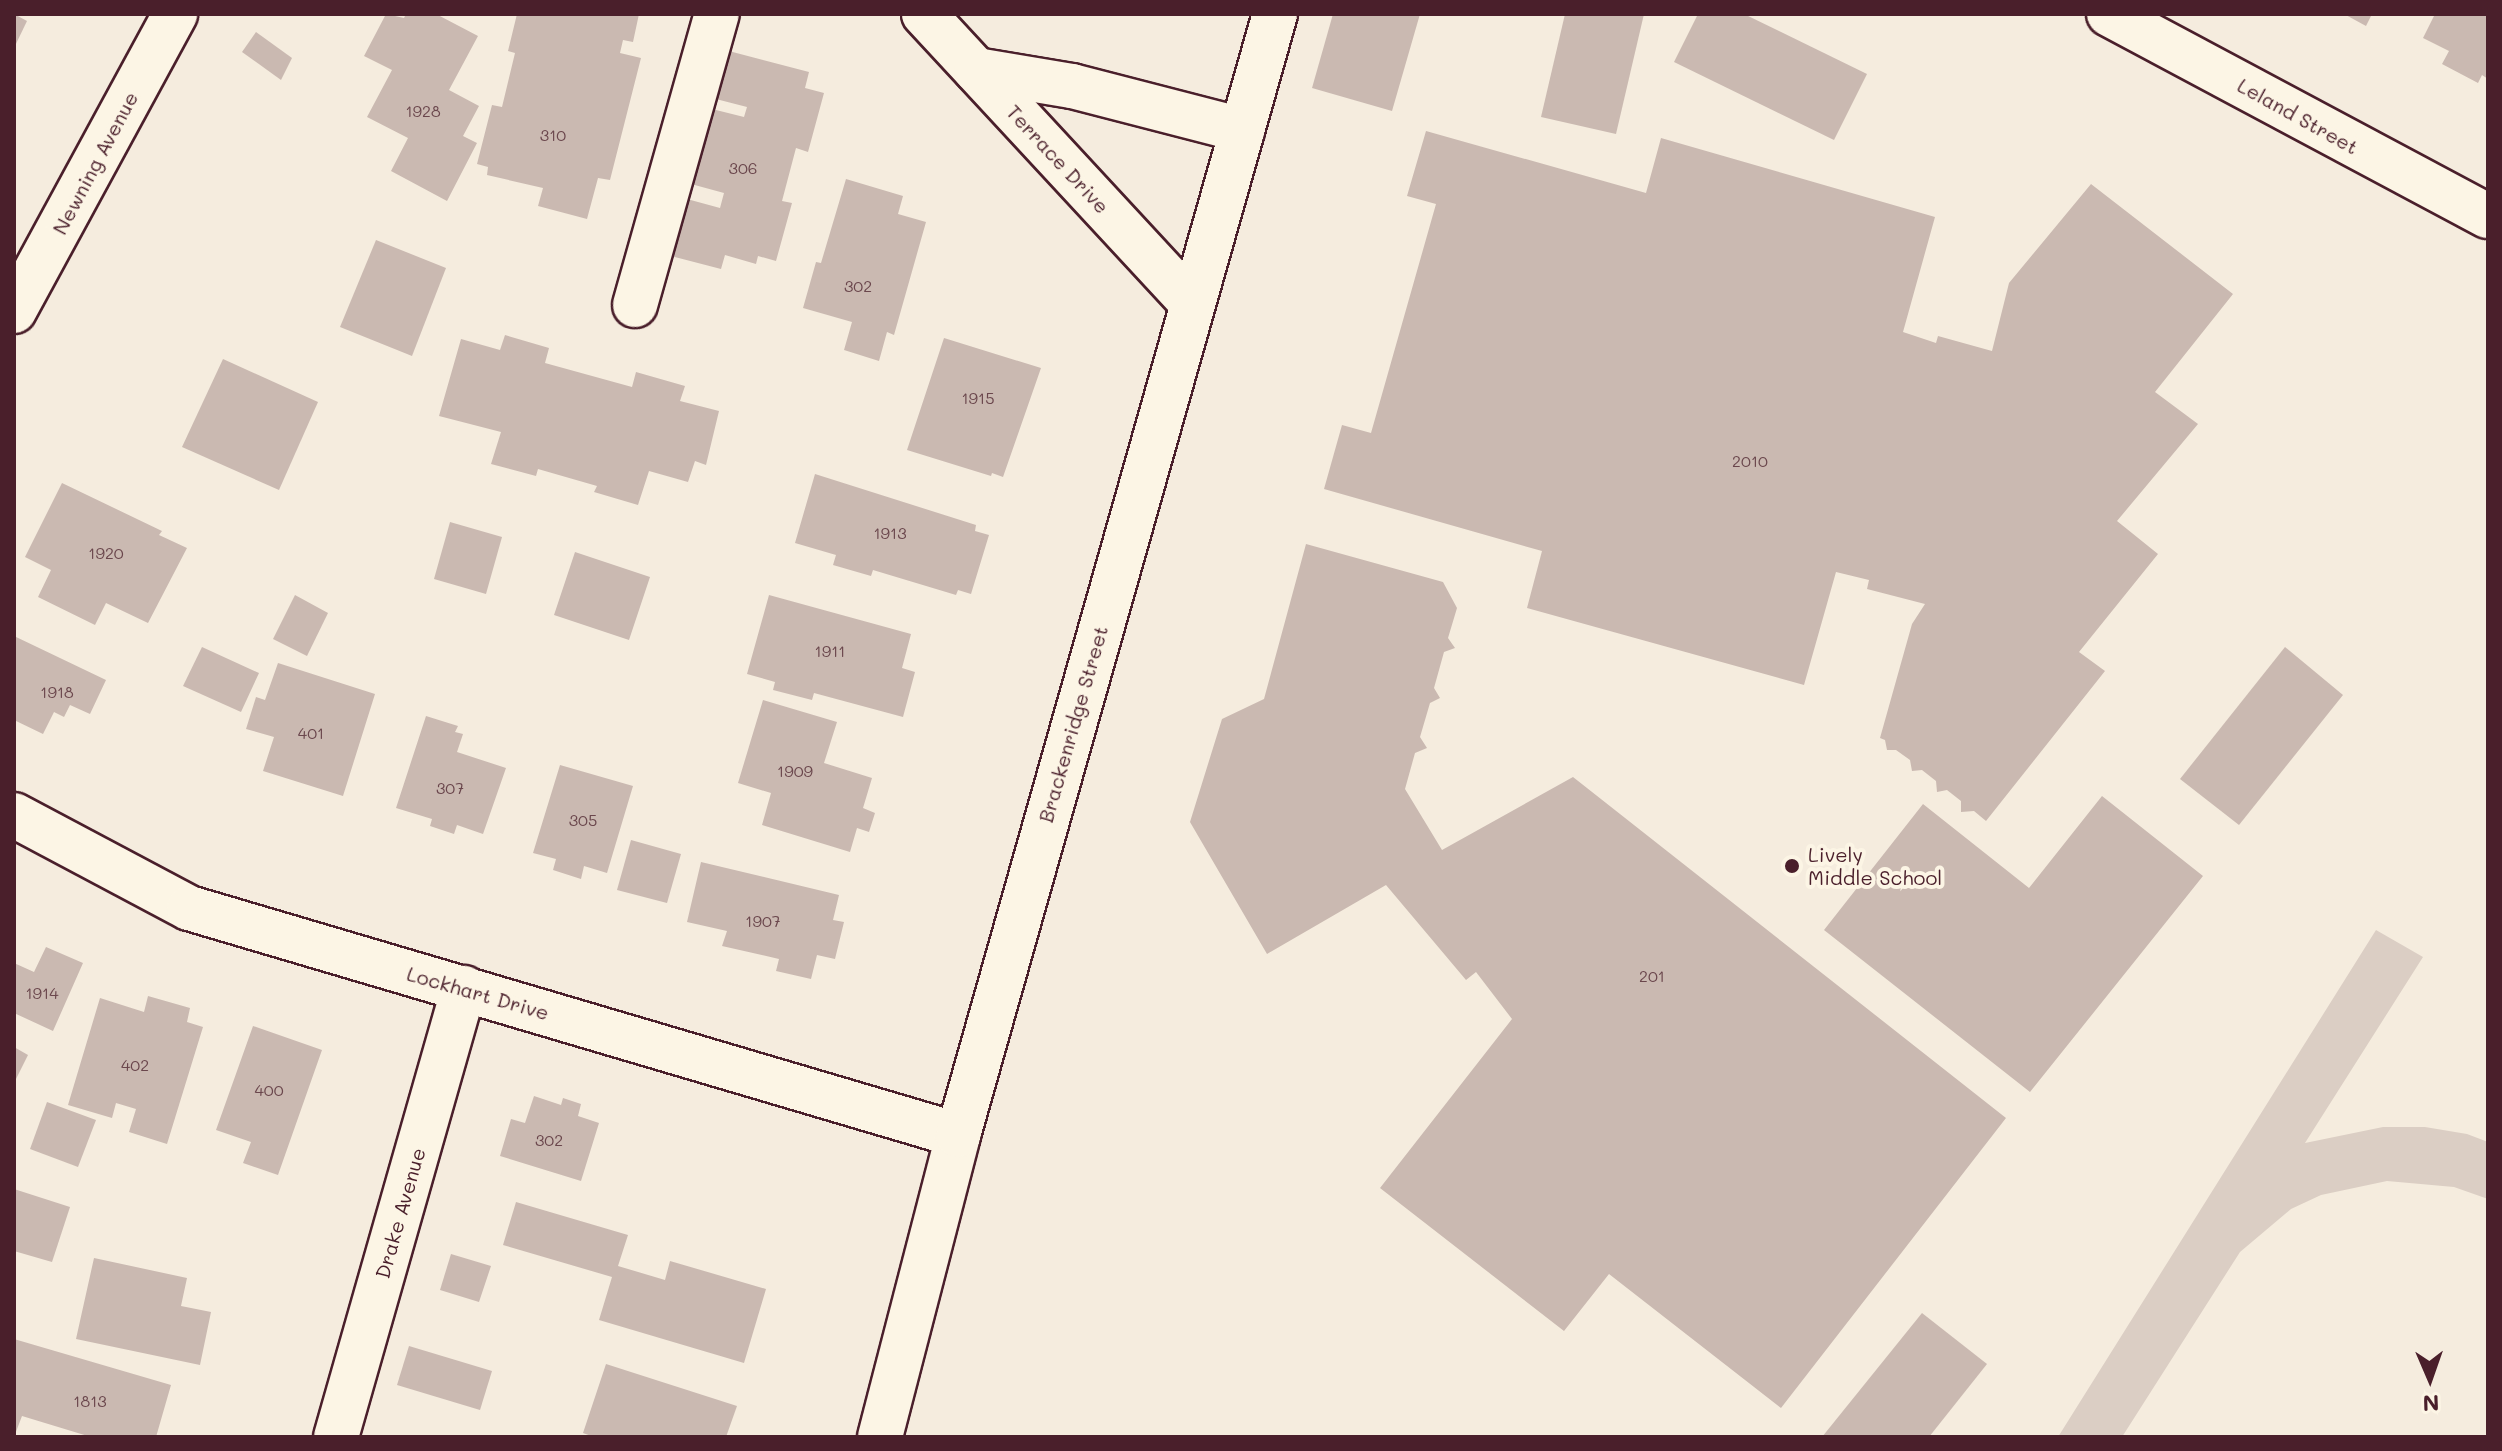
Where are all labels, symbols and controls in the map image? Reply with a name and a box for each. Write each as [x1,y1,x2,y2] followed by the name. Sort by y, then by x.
[2233,73,2363,159] street label: Leland Street
[47,88,143,238] street label: Newning Avenue
[1002,100,1114,218] street label: Terrace Drive
[405,101,441,121] house number: 1928
[540,125,566,145] house number: 310
[729,158,757,178] house number: 306
[844,276,872,296] house number: 302
[961,388,995,408] house number: 1915
[1732,451,1768,471] house number: 2010
[873,523,907,543] house number: 1913
[88,543,124,563] house number: 1920
[1033,623,1113,825] street label: Brackenridge Street
[815,641,845,661] house number: 1911
[40,682,74,702] house number: 1918
[298,723,324,743] house number: 401
[777,761,813,781] house number: 1909
[436,778,464,798] house number: 307
[569,810,597,830] house number: 305
[1808,842,1942,889] place label: Lively Middle School
[1783,857,1801,875] marker: Lively Middle School
[745,911,781,931] house number: 1907
[404,961,552,1025] street label: Lockhart Drive
[1639,966,1665,986] house number: 201
[25,983,59,1003] house number: 1914
[121,1055,149,1075] house number: 402
[254,1080,284,1100] house number: 400
[535,1130,563,1150] house number: 302
[370,1145,430,1281] street label: Drake Avenue
[2390,1339,2470,1419] north arrow
[2422,1389,2440,1418] text: N
[73,1391,107,1411] house number: 1813

